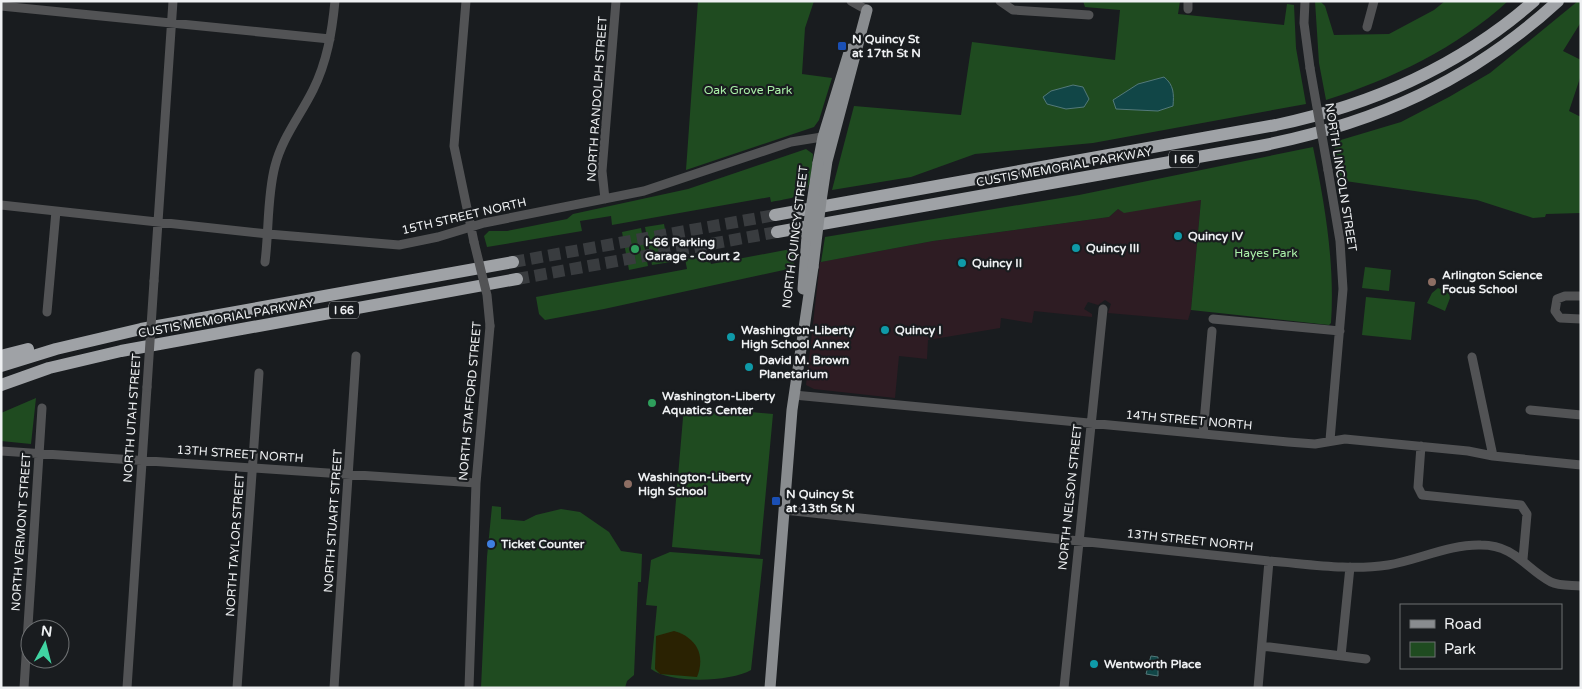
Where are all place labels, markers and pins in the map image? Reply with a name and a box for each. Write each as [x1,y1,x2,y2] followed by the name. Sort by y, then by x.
[852,32,921,60] place label: N Quincy St at 17th St N
[836,40,848,52] marker: N Quincy St at 17th St N
[1188,229,1244,244] place label: Quincy IV
[1172,230,1184,242] marker: Quincy IV
[645,235,740,264] place label: I-66 Parking Garage - Court 2
[1086,241,1139,256] place label: Quincy III
[1070,242,1082,254] marker: Quincy III
[629,243,641,255] marker: I-66 Parking Garage - Court 2
[972,256,1022,271] place label: Quincy II
[956,257,968,269] marker: Quincy II
[1442,268,1543,296] place label: Arlington Science Focus School
[1426,276,1438,288] marker: Arlington Science Focus School
[741,323,855,352] place label: Washington-Liberty High School Annex
[895,323,942,338] place label: Quincy I
[879,324,891,336] marker: Quincy I
[725,331,737,343] marker: Washington-Liberty High School Annex
[759,353,849,381] place label: David M. Brown Planetarium
[743,361,755,373] marker: David M. Brown Planetarium
[662,389,776,418] place label: Washington-Liberty Aquatics Center
[646,397,658,409] marker: Washington-Liberty Aquatics Center
[638,470,752,499] place label: Washington-Liberty High School
[622,478,634,490] marker: Washington-Liberty High School
[786,487,855,515] place label: N Quincy St at 13th St N
[770,495,782,507] marker: N Quincy St at 13th St N
[500,537,585,551] place label: Ticket Counter
[485,538,497,550] marker: Ticket Counter
[1104,657,1201,671] place label: Wentworth Place
[1088,658,1100,670] marker: Wentworth Place

